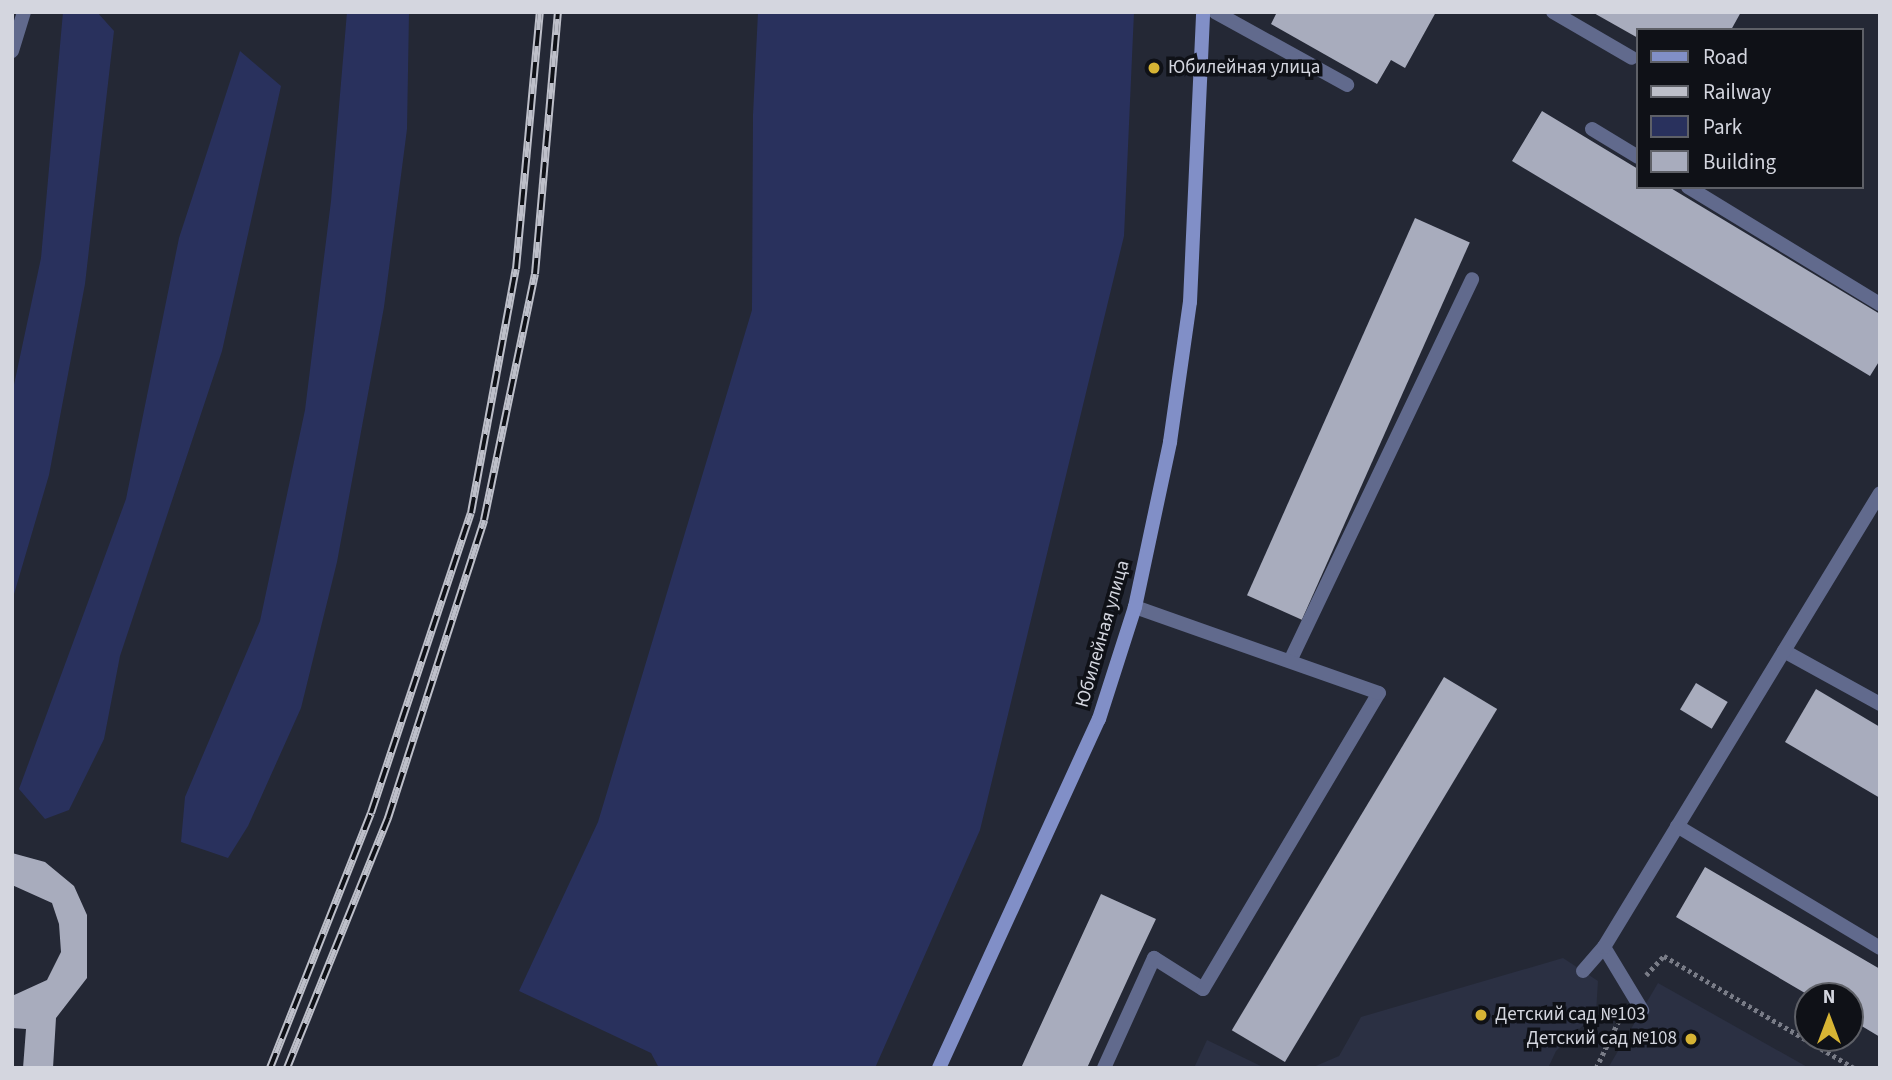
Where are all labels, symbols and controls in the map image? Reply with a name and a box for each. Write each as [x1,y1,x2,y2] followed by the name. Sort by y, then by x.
[1636,28,1864,189] legend
[1703,42,1748,72] text: Road
[1168,57,1320,79] place label: Юбилейная улица
[1146,60,1162,76] marker: Юбилейная улица
[1703,77,1771,107] text: Railway
[1703,112,1742,142] text: Park
[1703,147,1776,177] text: Building
[1071,558,1135,710] street label: Юбилейная улица
[1794,982,1864,1052] north arrow
[1823,984,1835,1011] text: N
[1495,1004,1646,1026] place label: Детский сад №103
[1473,1007,1489,1023] marker: Детский сад №103
[1526,1028,1677,1050] place label: Детский сад №108
[1683,1031,1699,1047] marker: Детский сад №108

